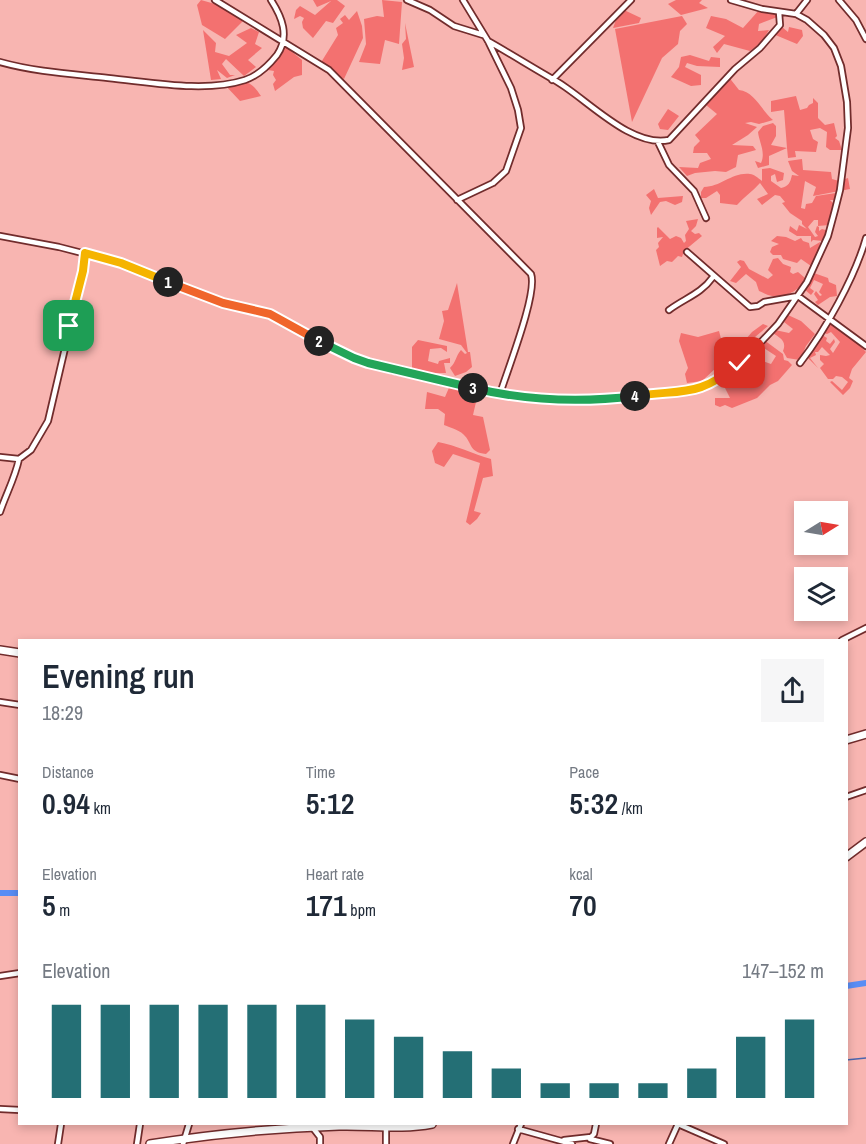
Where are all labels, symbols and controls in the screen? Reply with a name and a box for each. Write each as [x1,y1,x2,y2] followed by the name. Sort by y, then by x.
[153,267,183,297] pin: 1
[164,271,172,293] text: 1
[43,300,94,351] pin
[52,309,85,342] icon: arrive
[304,326,334,356] pin: 2
[315,330,323,352] text: 2
[714,337,765,388] pin
[723,346,756,379] icon: check
[458,373,488,403] pin: 3
[469,377,477,399] text: 3
[620,381,650,411] pin: 4
[631,385,639,407] text: 4
[794,501,848,555] north arrow
[794,501,848,621] map controls
[794,567,848,621] button: layers
[42,654,195,698] text: Evening run
[761,659,824,722] button: share
[42,699,83,726] text: 18:29
[42,761,94,783] text: Distance
[306,761,335,783] text: Time
[569,761,599,783] text: Pace
[42,783,90,823] text: 0.94
[306,783,354,823] text: 5:12
[569,783,618,823] text: 5:32
[90,797,111,819] text: km
[618,797,643,819] text: /km
[42,863,97,885] text: Elevation
[306,863,364,885] text: Heart rate
[569,863,593,885] text: kcal
[42,885,56,925] text: 5
[306,885,347,925] text: 171
[569,885,597,925] text: 70
[56,899,70,921] text: m
[347,899,376,921] text: bpm
[42,957,110,984] text: Elevation
[742,957,824,984] text: 147–152 m

